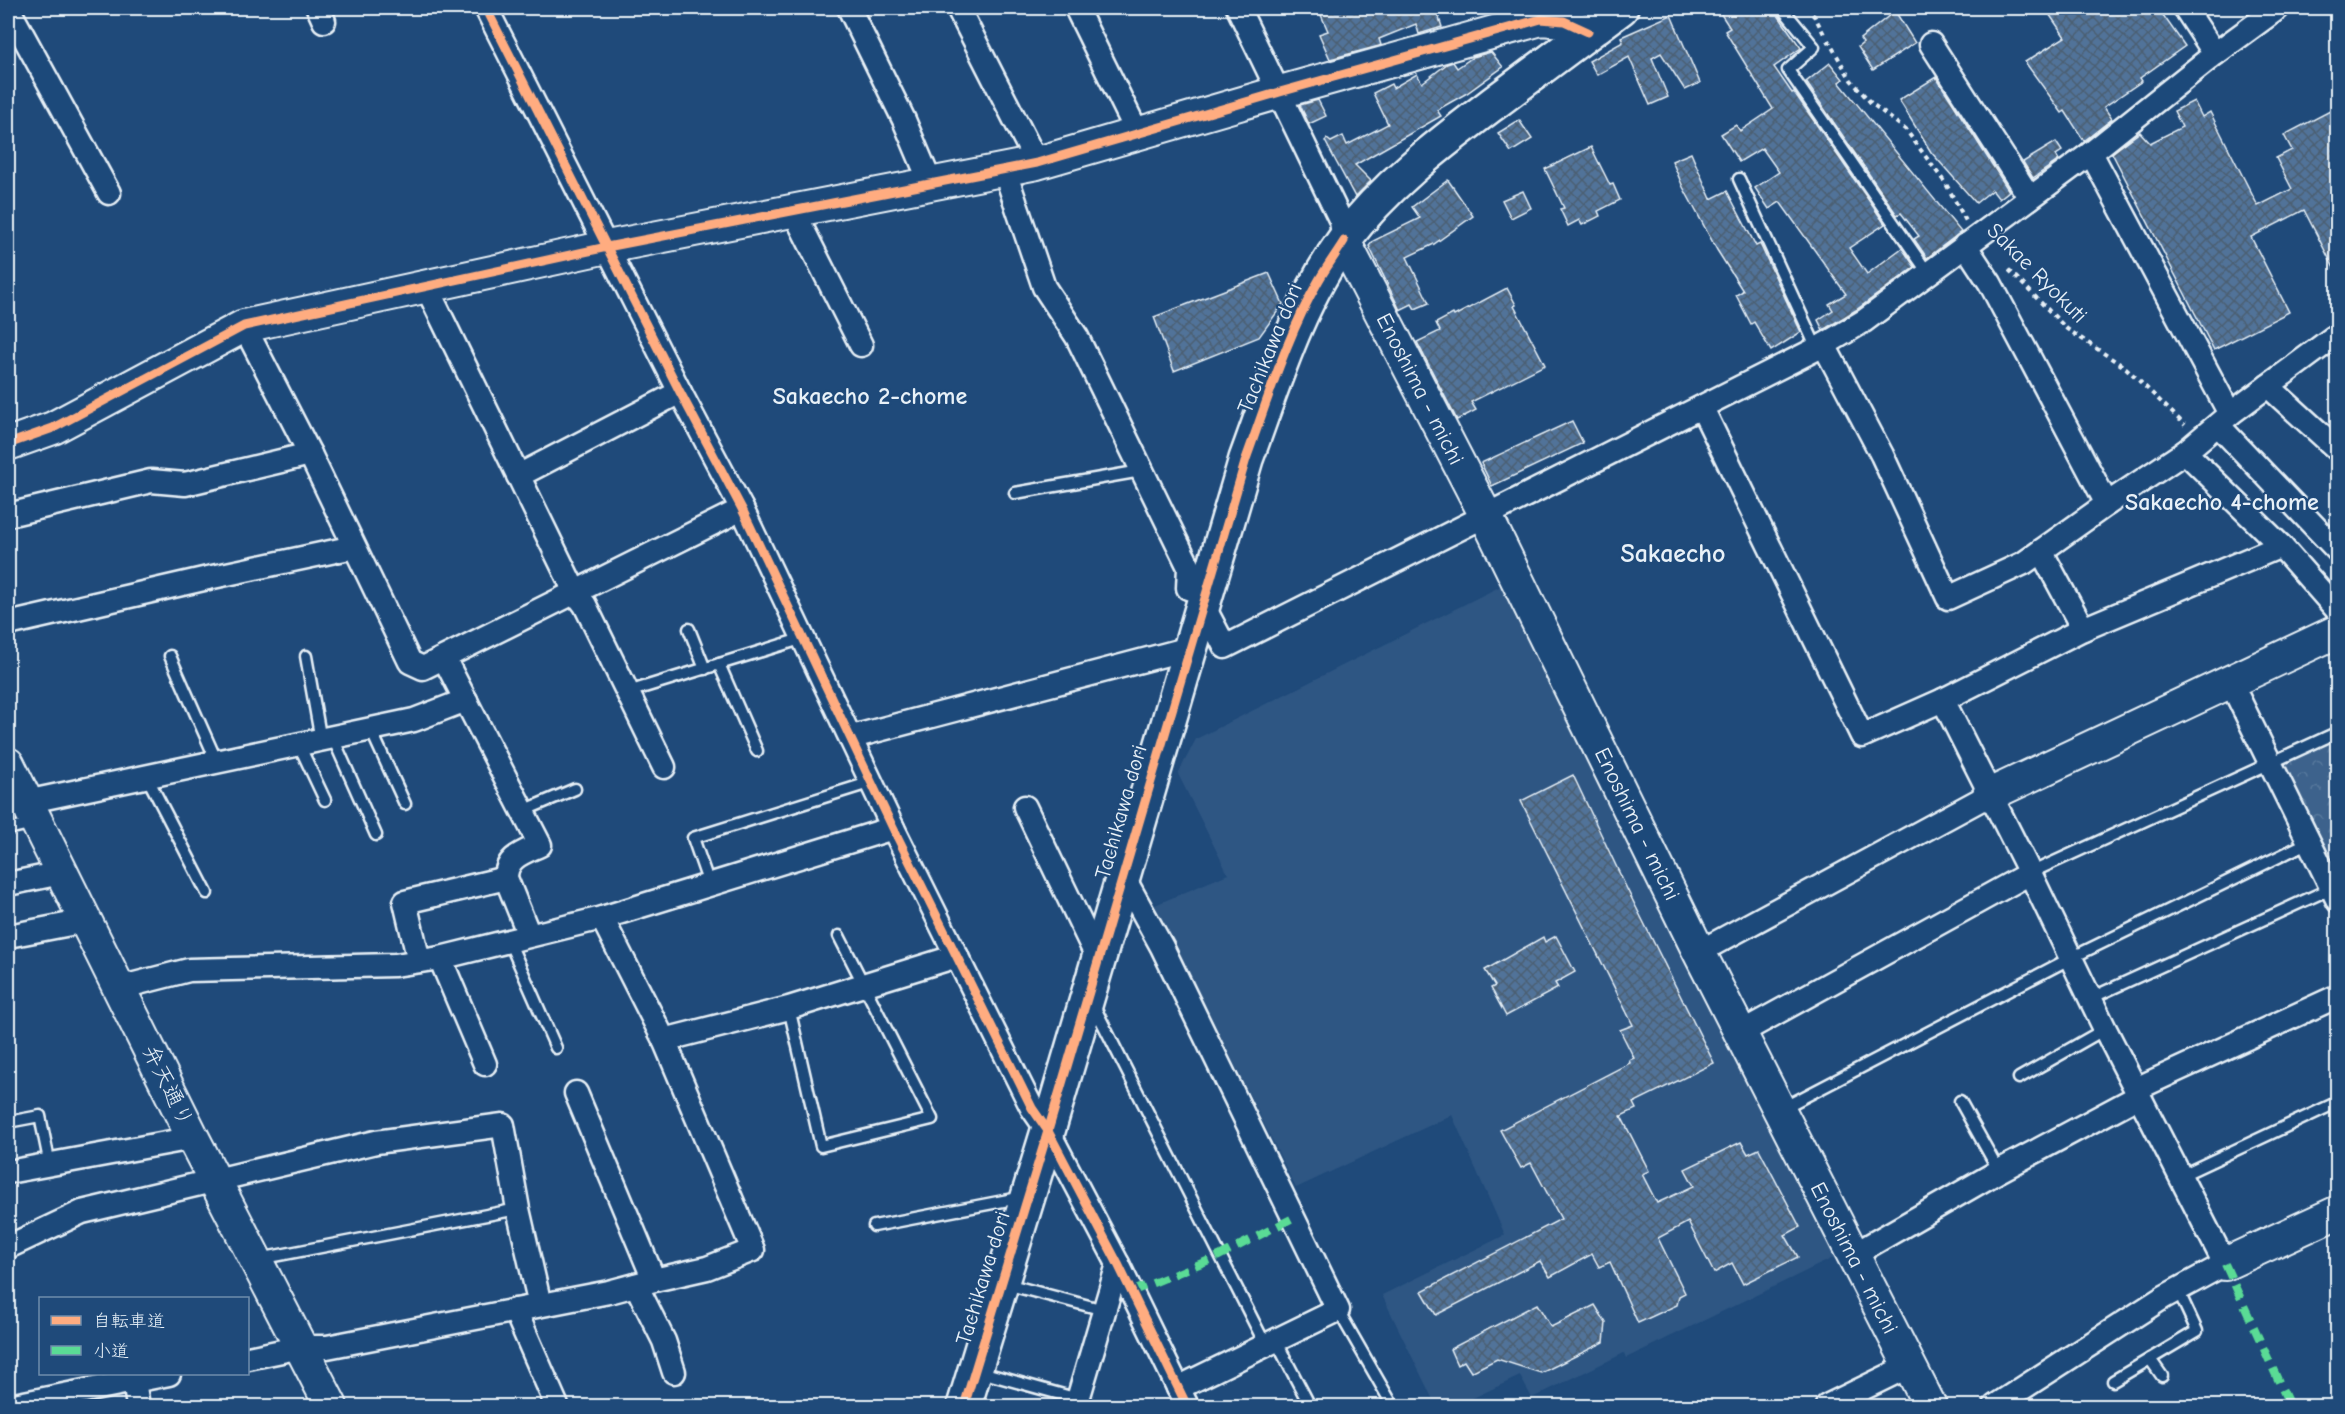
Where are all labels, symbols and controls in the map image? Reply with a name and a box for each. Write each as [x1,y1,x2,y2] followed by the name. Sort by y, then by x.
[1982,218,2092,328] street label: Sakae Ryokuti
[1232,279,1308,417] street label: Tachikawa dori
[1371,309,1469,469] street label: Enoshima - michi
[773,382,967,410] district label: Sakaecho 2-chome
[2125,488,2319,516] district label: Sakaecho 4-chome
[1620,539,1726,569] district label: Sakaecho
[1089,742,1153,882] street label: Tachikawa dori
[1589,743,1685,905] street label: Enoshima - michi
[137,1041,199,1131] street label: 弁天通り
[1805,1178,1903,1338] street label: Enoshima - michi
[950,1208,1016,1348] street label: Tachikawa dori
[39,1297,249,1375] legend
[93,1311,165,1332] text: 自転車道
[93,1341,129,1362] text: 小道

